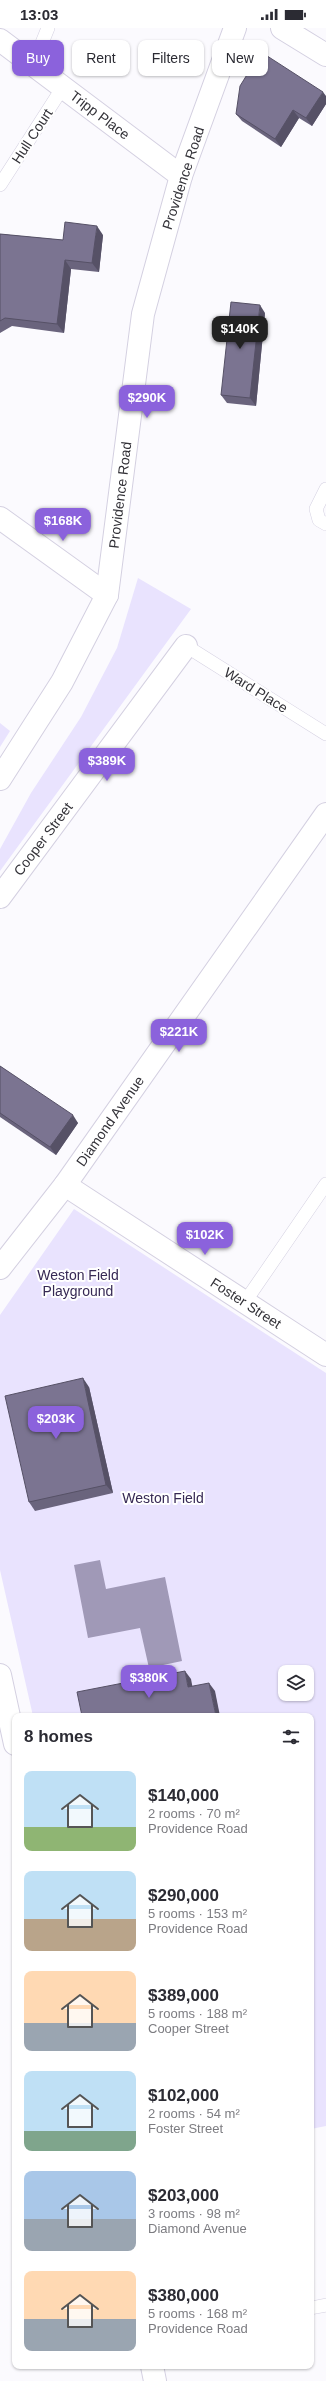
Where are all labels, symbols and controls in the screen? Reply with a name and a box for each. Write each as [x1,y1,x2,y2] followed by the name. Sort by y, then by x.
[20,6,58,23] text: 13:03
[12,40,64,76] chip: Buy
[72,40,130,76] chip: Rent
[138,40,204,76] chip: Filters
[212,40,268,76] chip: New
[67,87,133,143] street label: Tripp Place
[8,105,56,166] street label: Hull Court
[159,124,207,232] street label: Providence Road
[212,316,268,350] pin: $140K
[221,321,259,336] text: $140K
[119,385,175,419] pin: $290K
[128,390,166,405] text: $290K
[106,441,134,549] street label: Providence Road
[35,508,91,542] pin: $168K
[44,513,82,528] text: $168K
[221,664,291,716] street label: Ward Place
[79,748,135,782] pin: $389K
[88,753,126,768] text: $389K
[10,799,76,879] street label: Cooper Street
[151,1019,207,1053] pin: $221K
[160,1024,198,1039] text: $221K
[73,1073,147,1169] street label: Diamond Avenue
[177,1222,233,1256] pin: $102K
[186,1227,224,1242] text: $102K
[37,1267,119,1299] park label: Weston Field Playground
[208,1274,284,1332] street label: Foster Street
[28,1406,84,1440] pin: $203K
[37,1411,75,1426] text: $203K
[122,1490,204,1506] park label: Weston Field
[121,1665,177,1699] pin: $380K
[278,1665,314,1701] map controls
[278,1665,314,1701] button: layers
[130,1670,168,1685] text: $380K
[280,1726,302,1748] icon: filters
[24,1727,93,1746] text: 8 homes
[148,1786,219,1805] text: $140,000
[56,1787,104,1835] icon: home
[148,1806,240,1821] text: 2 rooms · 70 m²
[148,1821,248,1836] text: Providence Road
[148,1886,219,1905] text: $290,000
[56,1887,104,1935] icon: home
[148,1906,247,1921] text: 5 rooms · 153 m²
[148,1921,248,1936] text: Providence Road
[148,1986,219,2005] text: $389,000
[56,1987,104,2035] icon: home
[148,2006,247,2021] text: 5 rooms · 188 m²
[148,2021,229,2036] text: Cooper Street
[148,2086,219,2105] text: $102,000
[56,2087,104,2135] icon: home
[148,2106,240,2121] text: 2 rooms · 54 m²
[148,2121,223,2136] text: Foster Street
[148,2186,219,2205] text: $203,000
[56,2187,104,2235] icon: home
[148,2206,240,2221] text: 3 rooms · 98 m²
[148,2221,247,2236] text: Diamond Avenue
[148,2286,219,2305] text: $380,000
[56,2287,104,2335] icon: home
[148,2306,247,2321] text: 5 rooms · 168 m²
[148,2321,248,2336] text: Providence Road

